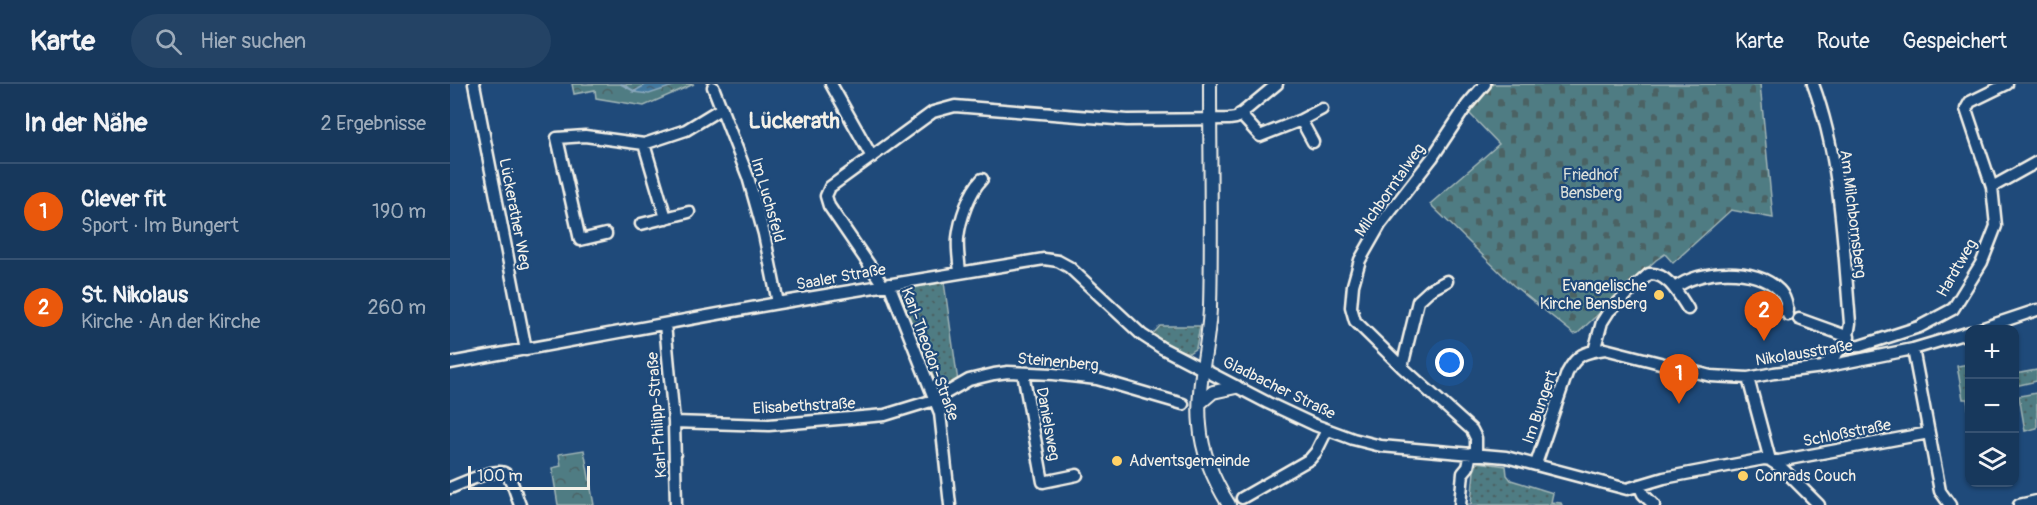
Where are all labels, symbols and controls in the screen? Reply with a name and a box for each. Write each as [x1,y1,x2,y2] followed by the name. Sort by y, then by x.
[131,14,551,68] search box
[30,24,95,59] text: Karte
[152,25,185,58] icon: search
[200,27,306,55] text: Hier suchen
[1735,28,1784,55] text: Karte
[1817,28,1870,55] text: Route
[1903,28,2007,55] text: Gespeichert
[24,107,147,139] text: In der Nähe
[748,107,840,135] district label: Lückerath
[321,111,426,136] text: 2 Ergebnisse
[1350,139,1430,241] street label: Milchborntalweg
[1835,149,1871,279] street label: Am Milchbornsberg
[746,155,790,245] street label: Im Luchsfeld
[494,156,536,272] street label: Lückerather Weg
[1560,165,1622,203] park label: Friedhof Bensberg
[81,185,166,213] text: Clever fit
[40,199,47,224] text: 1
[372,199,426,224] text: 190 m
[81,213,239,238] text: Sport · Im Bungert
[1932,235,1982,301] street label: Hardtweg
[795,259,887,295] street label: Saaler Straße
[1540,276,1647,314] place label: Evangelische Kirche Bensberg
[81,281,188,309] text: St. Nikolaus
[897,285,963,424] street label: Karl-Theodor-Straße
[1652,288,1666,302] marker: Evangelische Kirche Bensberg
[1744,292,1784,341] pin: 2
[38,295,49,320] text: 2
[367,295,426,320] text: 260 m
[81,309,260,334] text: Kirche · An der Kirche
[1965,325,2019,487] map controls
[1965,325,2019,379] button: +
[1754,335,1854,371] street label: Nikolausstraße
[1017,348,1099,376] street label: Steinenberg
[1435,348,1464,377] your location
[643,351,671,479] street label: Karl-Philipp-Straße
[1219,352,1339,424] street label: Gladbacher Straße
[1660,354,1698,404] pin: 1
[1518,367,1562,446] street label: Im Bungert
[1965,379,2019,433] button: −
[1032,386,1064,462] street label: Danielsweg
[752,393,856,419] street label: Elisabethstraße
[1801,415,1893,451] street label: Schloßstraße
[1965,433,2019,487] button: layers
[1129,451,1250,471] place label: Adventsgemeinde
[1110,454,1124,468] marker: Adventsgemeinde
[468,463,590,490] scale bar
[477,466,523,486] text: 100 m
[1755,466,1856,486] place label: Conrads Couch
[1736,469,1750,483] marker: Conrads Couch

